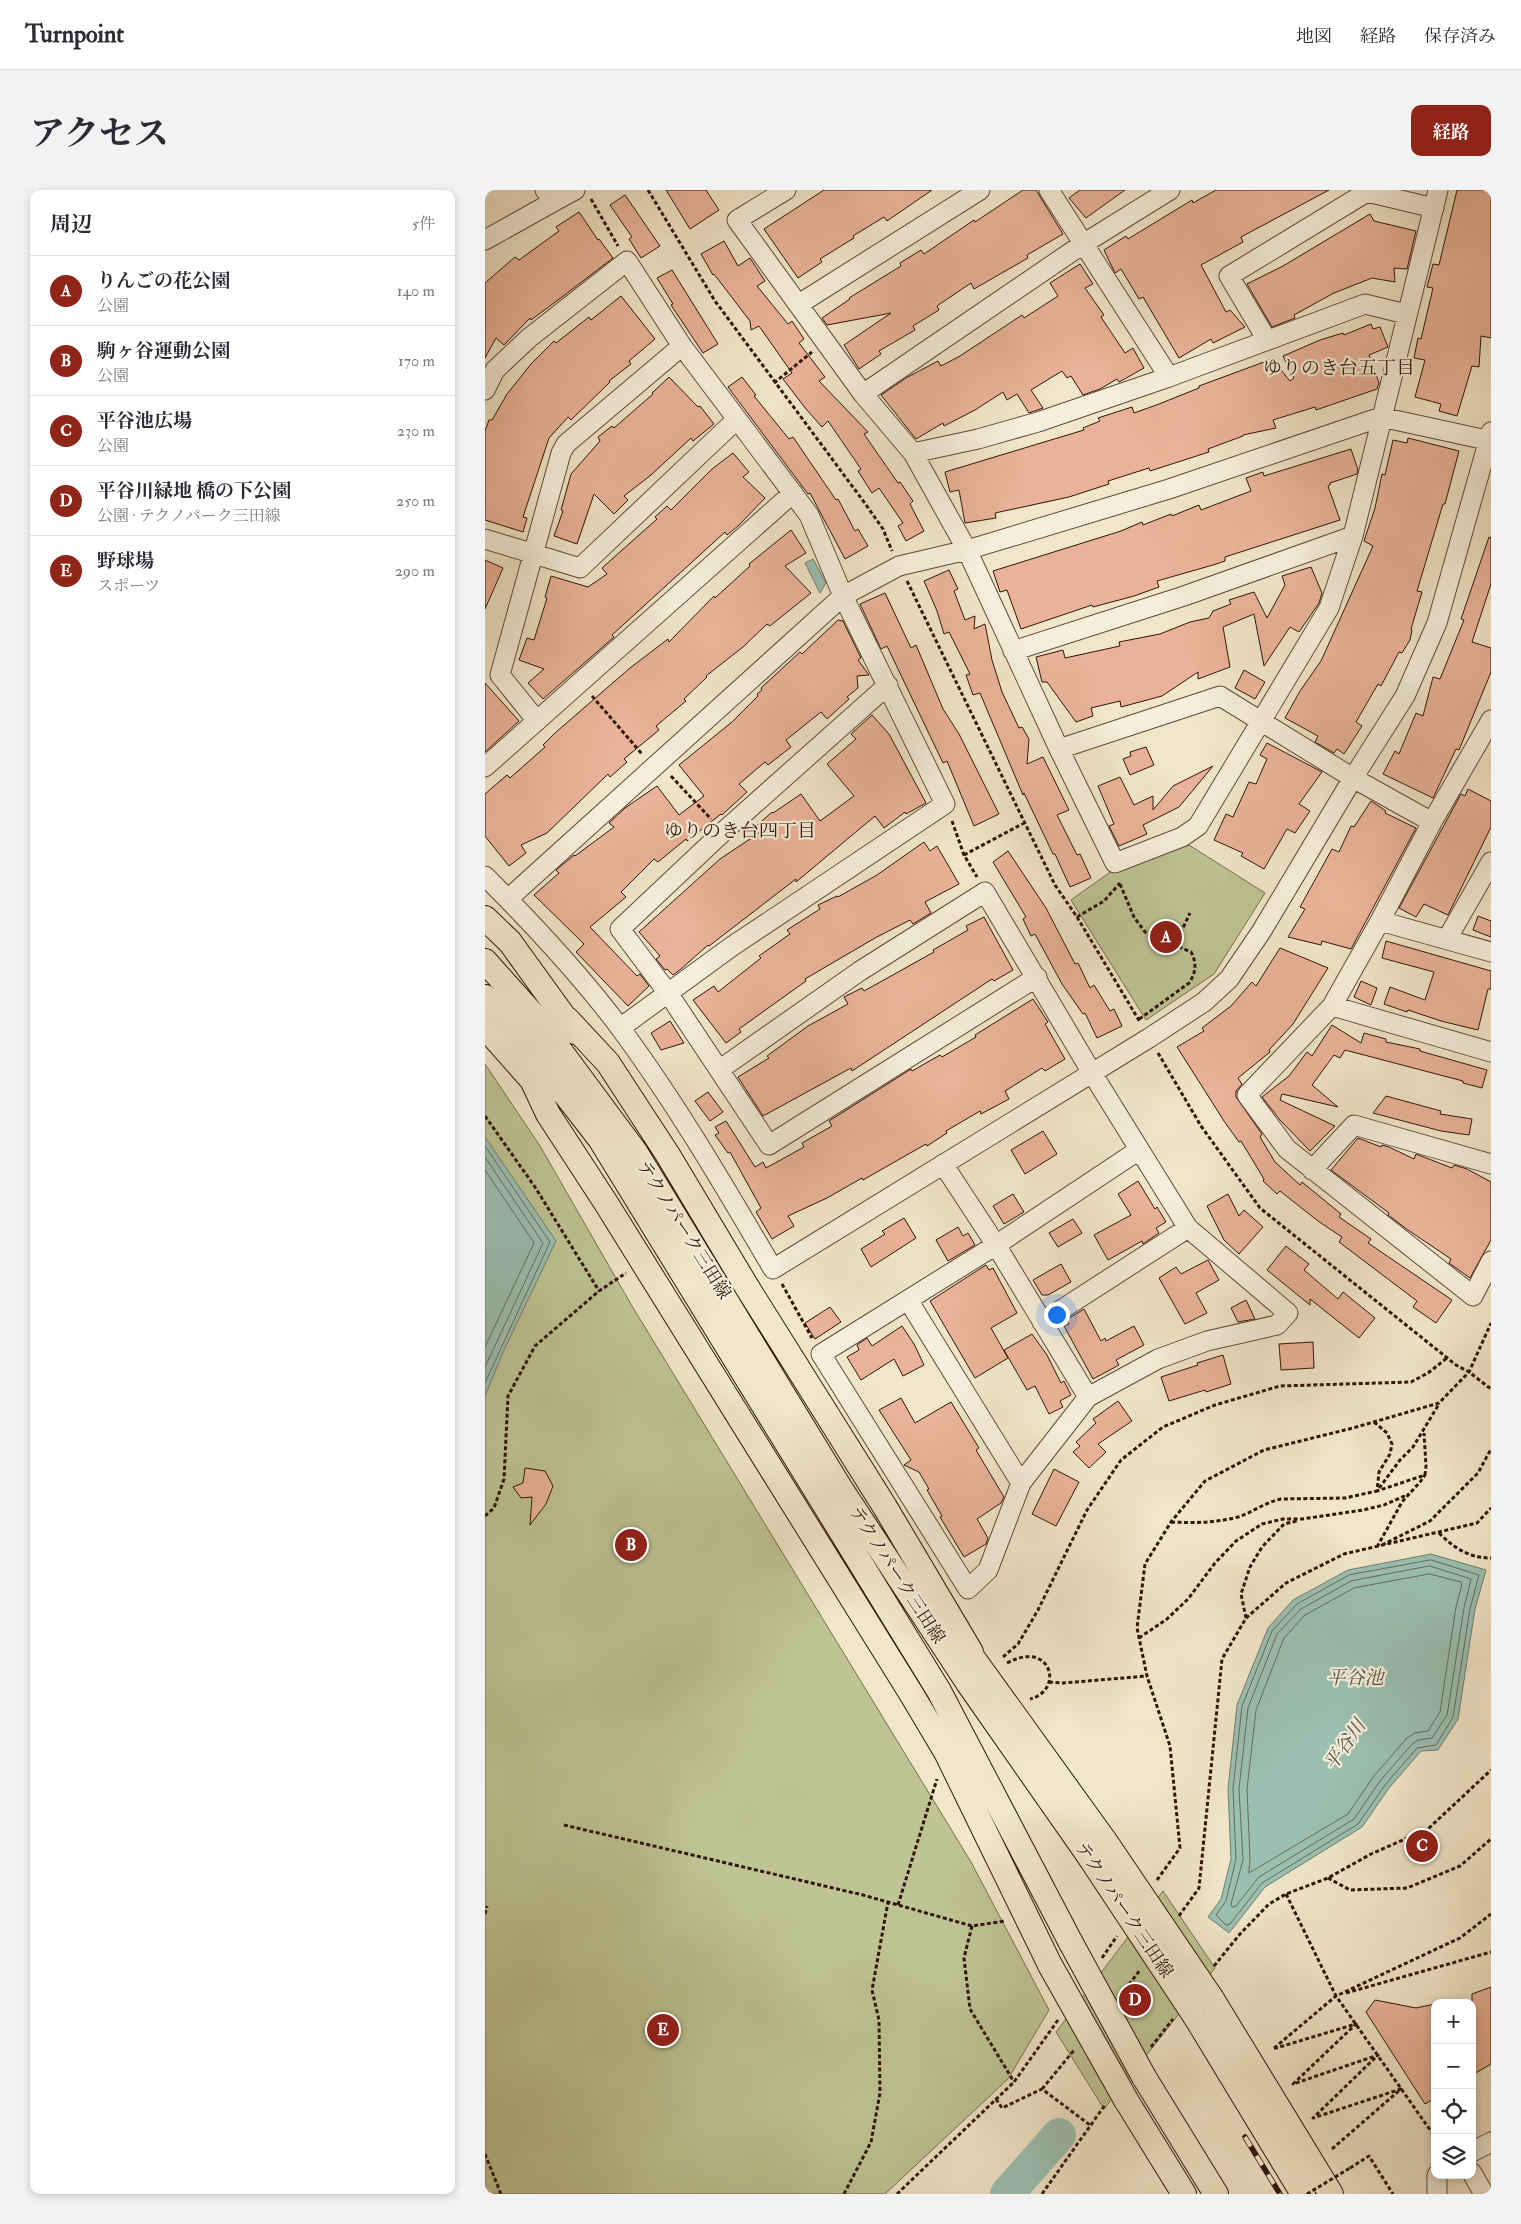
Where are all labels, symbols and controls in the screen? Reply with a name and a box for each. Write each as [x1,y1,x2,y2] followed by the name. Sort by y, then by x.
[25,19,124,50] text: Turnpoint
[1296,25,1332,48] text: 地図
[1360,25,1396,48] text: 経路
[1424,25,1496,48] text: 保存済み
[1411,105,1491,156] button: 経路
[30,112,169,156] text: アクセス
[50,211,92,238] text: 周辺
[412,214,435,234] text: 5件
[97,269,230,293] text: りんごの花公園
[61,281,71,301] text: A
[397,281,435,301] text: 140 m
[97,296,129,316] text: 公園
[97,339,230,363] text: 駒ヶ谷運動公園
[61,351,71,371] text: B
[398,351,435,371] text: 170 m
[1263,356,1415,380] district label: ゆりのき台五丁目
[97,366,129,386] text: 公園
[97,409,192,433] text: 平谷池広場
[60,421,72,441] text: C
[397,421,435,441] text: 230 m
[97,436,129,456] text: 公園
[97,479,291,503] text: 平谷川緑地 橋の下公園
[59,491,73,511] text: D
[396,491,435,511] text: 250 m
[97,506,281,526] text: 公園 · テクノパーク三田線
[97,549,154,573] text: 野球場
[60,561,72,581] text: E
[395,561,435,581] text: 290 m
[97,576,160,596] text: スポーツ
[664,819,816,843] district label: ゆりのき台四丁目
[1150,918,1182,956] pin: A
[632,1156,736,1304] street label: テクノパーク三田線
[1044,1302,1070,1328] your location
[844,1502,950,1648] street label: テクノパーク三田線
[615,1526,647,1564] pin: B
[1326,1666,1385,1690] water label: 平谷池
[1319,1713,1372,1775] water label: 平谷川
[1406,1827,1438,1865] pin: C
[1070,1837,1178,1983] street label: テクノパーク三田線
[1119,1981,1151,2019] pin: D
[1431,1999,1476,2179] map controls
[1431,1999,1476,2044] button: +
[647,2011,679,2049] pin: E
[1431,2044,1476,2089] button: −
[1431,2089,1476,2134] button: locate
[1431,2134,1476,2179] button: layers

